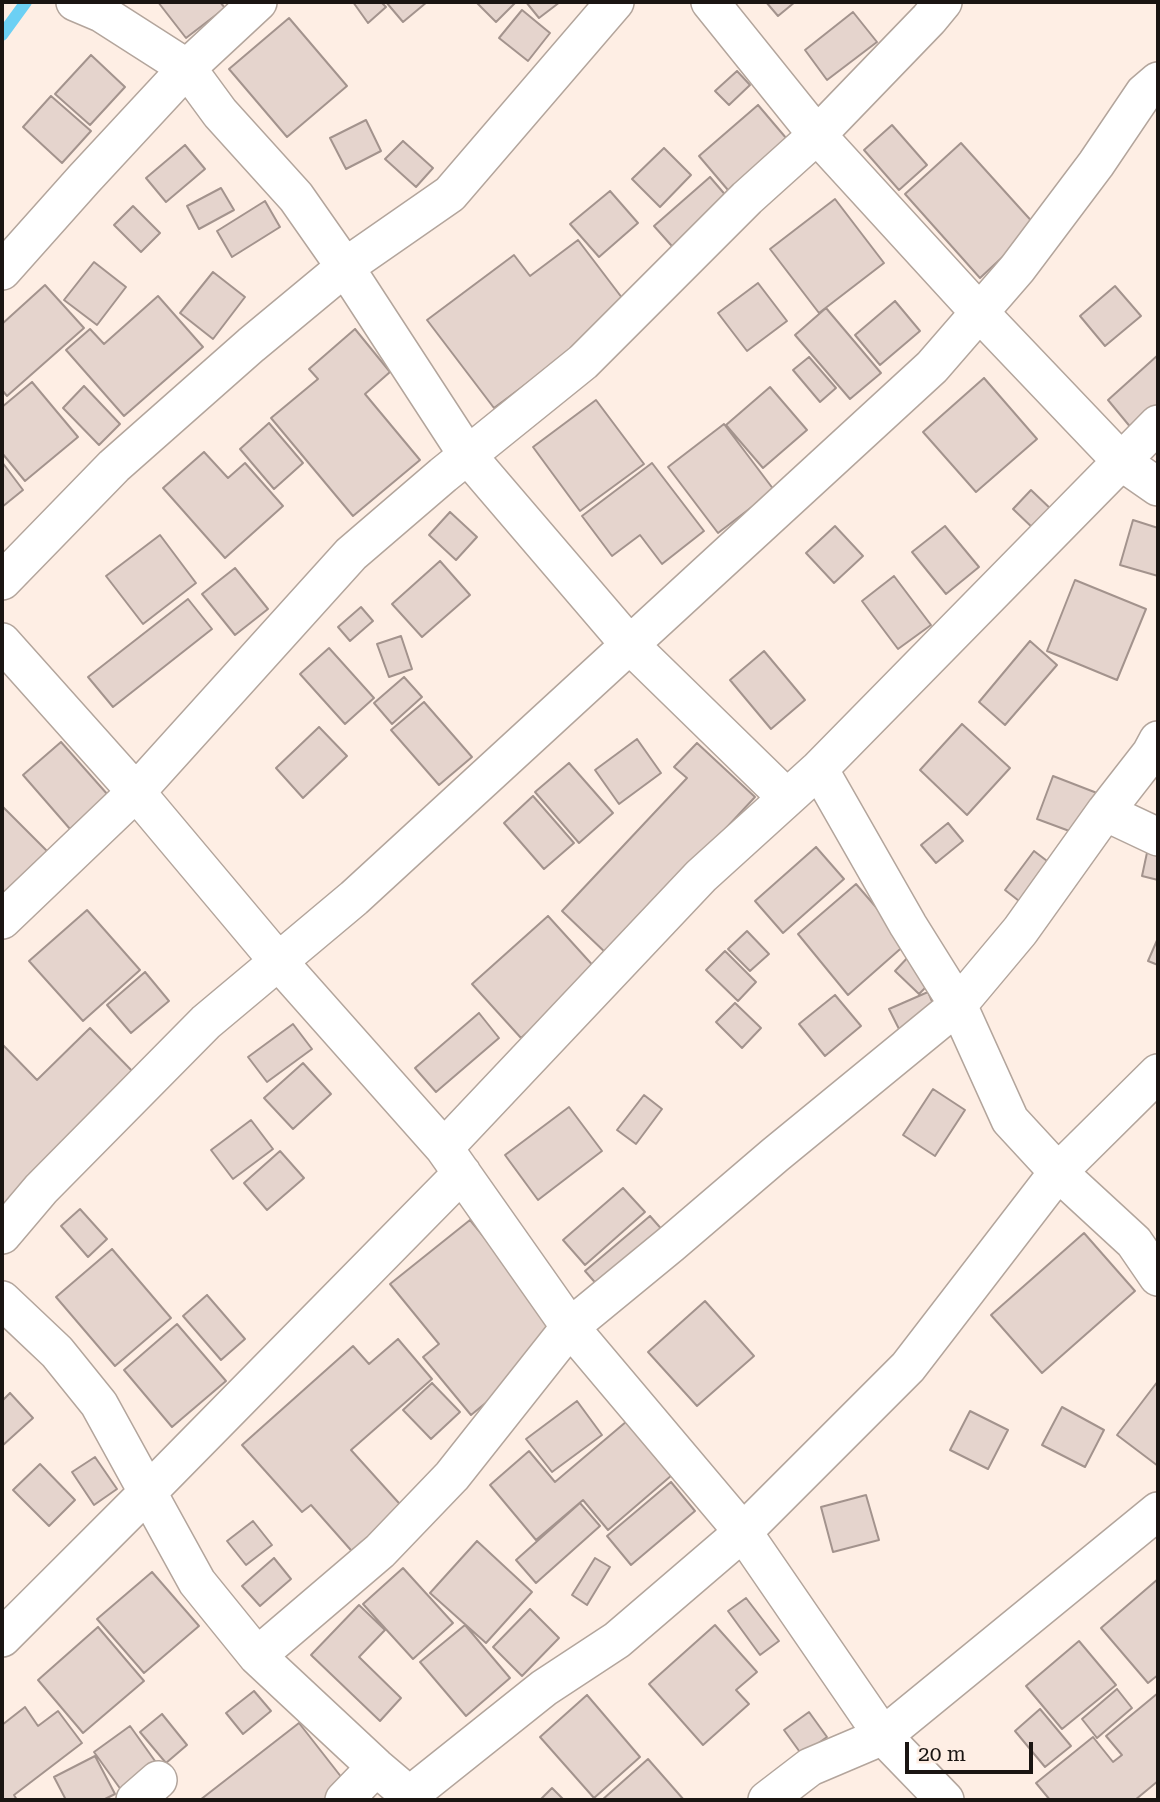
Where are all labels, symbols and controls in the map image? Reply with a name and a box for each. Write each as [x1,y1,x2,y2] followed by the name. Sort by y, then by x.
[908,1728,1036,1772] scale bar
[918,1742,966,1766] text: 20 m

